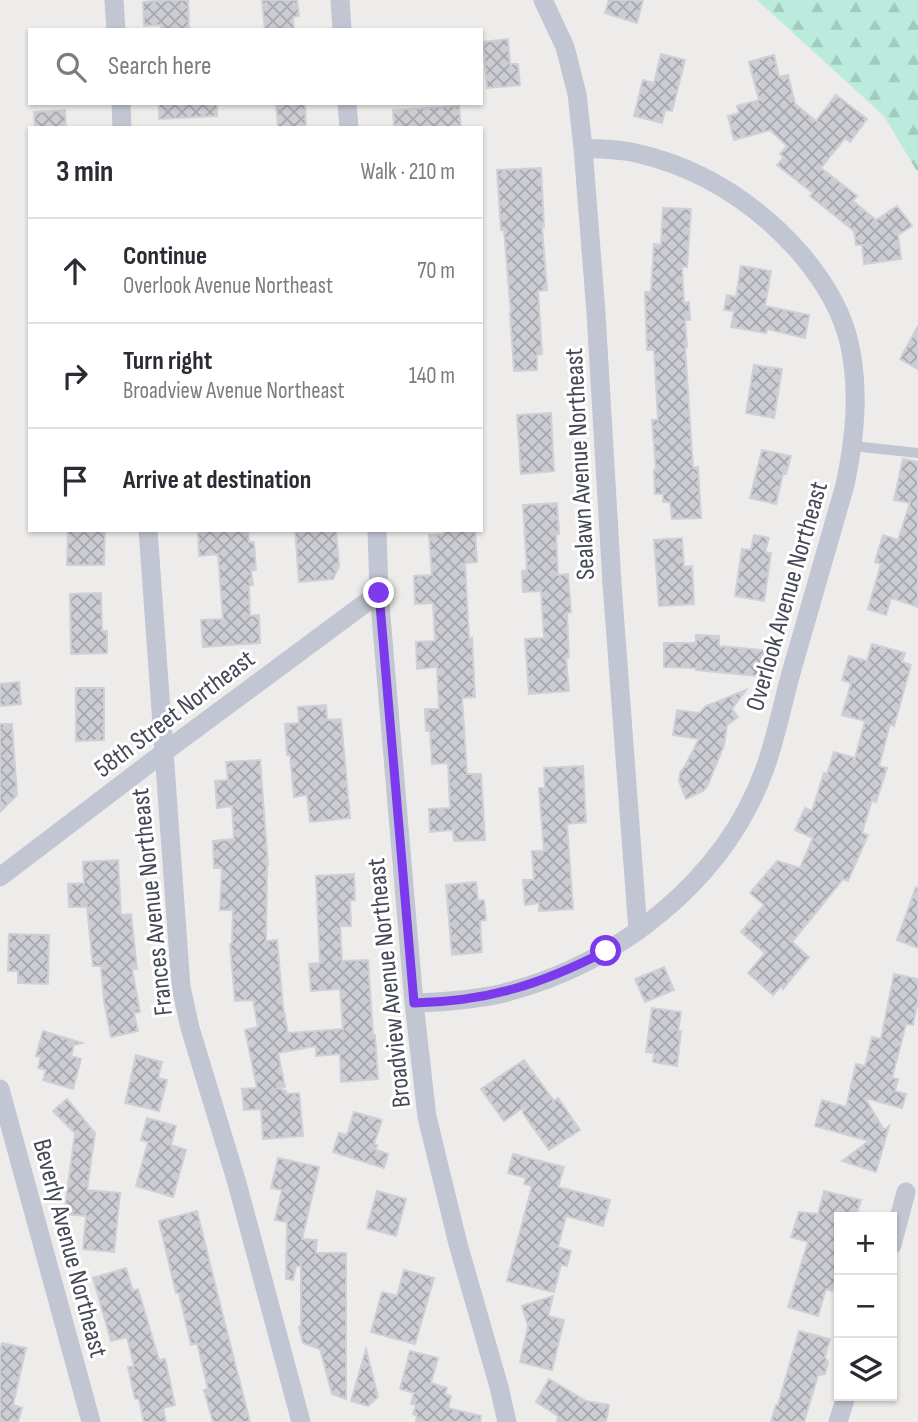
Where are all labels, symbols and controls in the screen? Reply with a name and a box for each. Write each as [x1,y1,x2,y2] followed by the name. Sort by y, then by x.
[28,28,483,105] search box
[52,48,90,86] icon: search
[108,51,211,82] text: Search here
[56,154,113,190] text: 3 min
[361,158,455,186] text: Walk · 210 m
[123,241,207,272] text: Continue
[56,252,94,290] icon: ahead
[417,257,455,285] text: 70 m
[123,272,333,300] text: Overlook Avenue Northeast
[123,346,212,377] text: Turn right
[559,347,602,581] street label: Sealawn Avenue Northeast
[56,357,94,395] icon: right
[409,362,455,390] text: 140 m
[123,377,345,405] text: Broadview Avenue Northeast
[56,462,94,500] icon: arrive
[123,465,311,496] text: Arrive at destination
[740,478,835,715] street label: Overlook Avenue Northeast
[363,577,394,608] route end
[89,644,261,785] street label: 58th Street Northeast
[125,787,180,1017] street label: Frances Avenue Northeast
[361,857,418,1109] street label: Broadview Avenue Northeast
[590,935,621,966] route start
[25,1136,114,1361] street label: Beverly Avenue Northeast
[834,1212,897,1401] map controls
[834,1212,897,1275] button: +
[834,1275,897,1338] button: −
[834,1338,897,1401] button: layers

